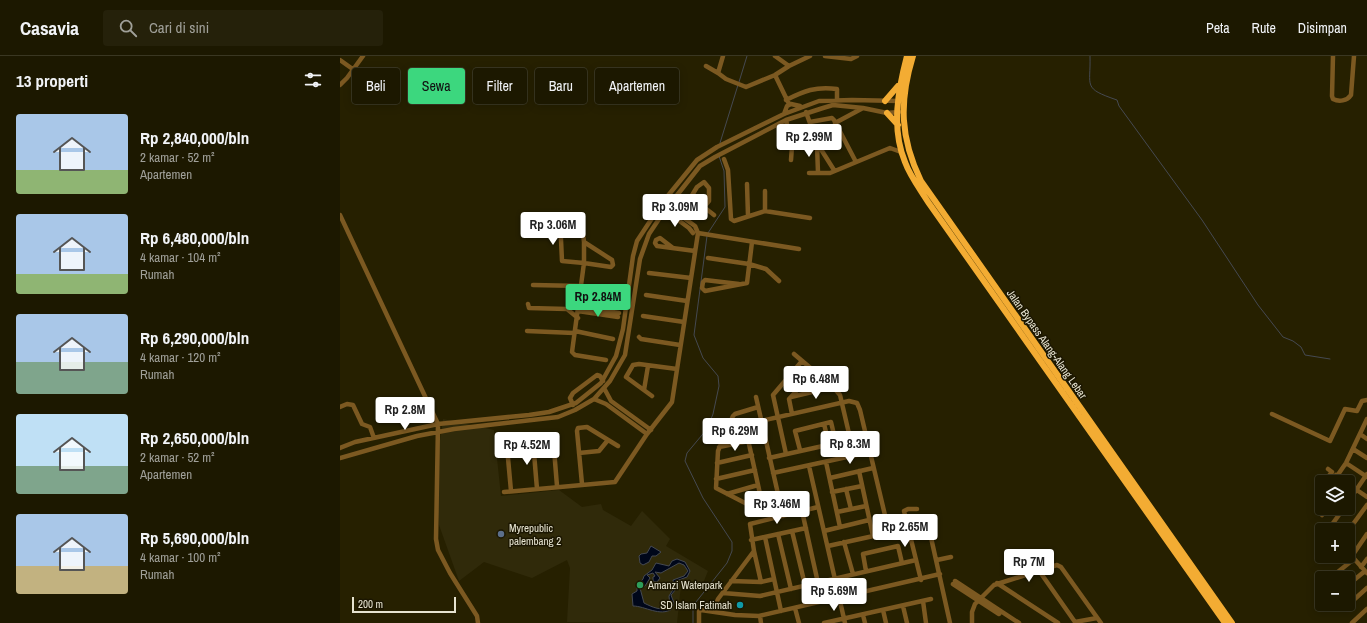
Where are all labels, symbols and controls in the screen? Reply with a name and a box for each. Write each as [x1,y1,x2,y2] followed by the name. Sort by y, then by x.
[103,10,383,46] search box
[20,15,79,41] text: Casavia
[117,17,139,39] icon: search
[149,17,209,38] text: Cari di sini
[1206,19,1230,37] text: Peta
[1252,19,1276,37] text: Rute
[1298,19,1347,37] text: Disimpan
[352,68,400,104] chip: Beli
[408,68,465,104] chip: Sewa
[473,68,527,104] chip: Filter
[535,68,587,104] chip: Baru
[595,68,679,104] chip: Apartemen
[16,69,88,92] text: 13 properti
[302,69,324,91] icon: filters
[768,124,850,158] pin: Rp 2.99M
[140,126,249,149] text: Rp 2,840,000/bln
[786,128,832,145] text: Rp 2.99M
[48,130,96,178] icon: home
[140,149,215,166] text: 2 kamar · 52 m²
[140,166,192,183] text: Apartemen
[634,194,716,228] pin: Rp 3.09M
[652,198,698,215] text: Rp 3.09M
[512,212,594,246] pin: Rp 3.06M
[530,216,576,233] text: Rp 3.06M
[140,226,249,249] text: Rp 6,480,000/bln
[48,230,96,278] icon: home
[140,249,221,266] text: 4 kamar · 104 m²
[140,266,174,283] text: Rumah
[557,284,639,318] pin: Rp 2.84M
[1004,287,1090,401] street label: Jalan Bypass Alang-Alang Lebar
[575,288,621,305] text: Rp 2.84M
[140,326,249,349] text: Rp 6,290,000/bln
[48,330,96,378] icon: home
[140,349,221,366] text: 4 kamar · 120 m²
[140,366,174,383] text: Rumah
[775,366,857,400] pin: Rp 6.48M
[793,370,839,387] text: Rp 6.48M
[368,397,442,431] pin: Rp 2.8M
[385,401,425,418] text: Rp 2.8M
[694,418,776,452] pin: Rp 6.29M
[712,422,758,439] text: Rp 6.29M
[140,426,249,449] text: Rp 2,650,000/bln
[48,430,96,478] icon: home
[813,431,887,465] pin: Rp 8.3M
[486,432,568,466] pin: Rp 4.52M
[830,435,870,452] text: Rp 8.3M
[504,436,550,453] text: Rp 4.52M
[140,449,215,466] text: 2 kamar · 52 m²
[140,466,192,483] text: Apartemen
[1315,475,1355,611] map controls
[1315,475,1355,515] button: layers
[736,491,818,525] pin: Rp 3.46M
[754,495,800,512] text: Rp 3.46M
[864,514,946,548] pin: Rp 2.65M
[882,518,928,535] text: Rp 2.65M
[509,521,561,548] place label: Myrepublic palembang 2
[1315,523,1355,563] button: +
[140,526,249,549] text: Rp 5,690,000/bln
[496,529,506,539] marker: Myrepublic palembang 2
[48,530,96,578] icon: home
[140,549,221,566] text: 4 kamar · 100 m²
[1001,549,1057,583] pin: Rp 7M
[1013,553,1045,570] text: Rp 7M
[140,566,174,583] text: Rumah
[1315,571,1355,611] button: −
[647,578,723,592] place label: Amanzi Waterpark
[793,578,875,612] pin: Rp 5.69M
[635,580,645,590] marker: Amanzi Waterpark
[811,582,857,599] text: Rp 5.69M
[352,595,456,614] scale bar
[358,597,383,611] text: 200 m
[660,598,732,612] place label: SD Islam Fatimah
[735,600,745,610] marker: SD Islam Fatimah

